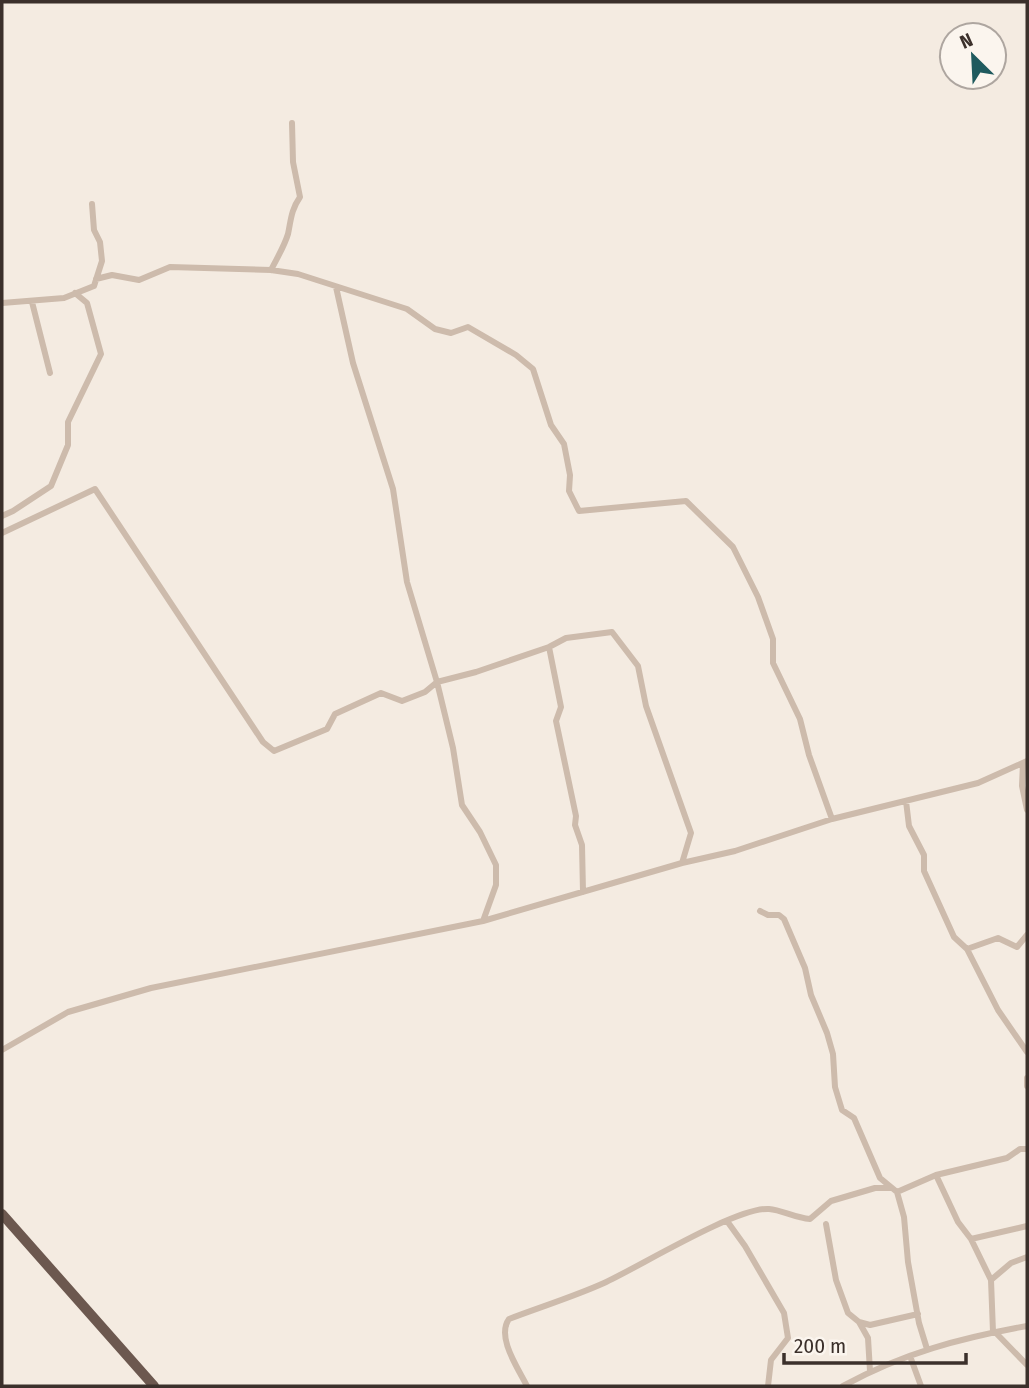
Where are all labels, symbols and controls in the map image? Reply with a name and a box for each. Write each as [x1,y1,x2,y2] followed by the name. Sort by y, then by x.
[938,21,1008,91] north arrow
[956,28,976,54] text: N
[784,1322,966,1366] scale bar
[794,1333,846,1359] text: 200 m

